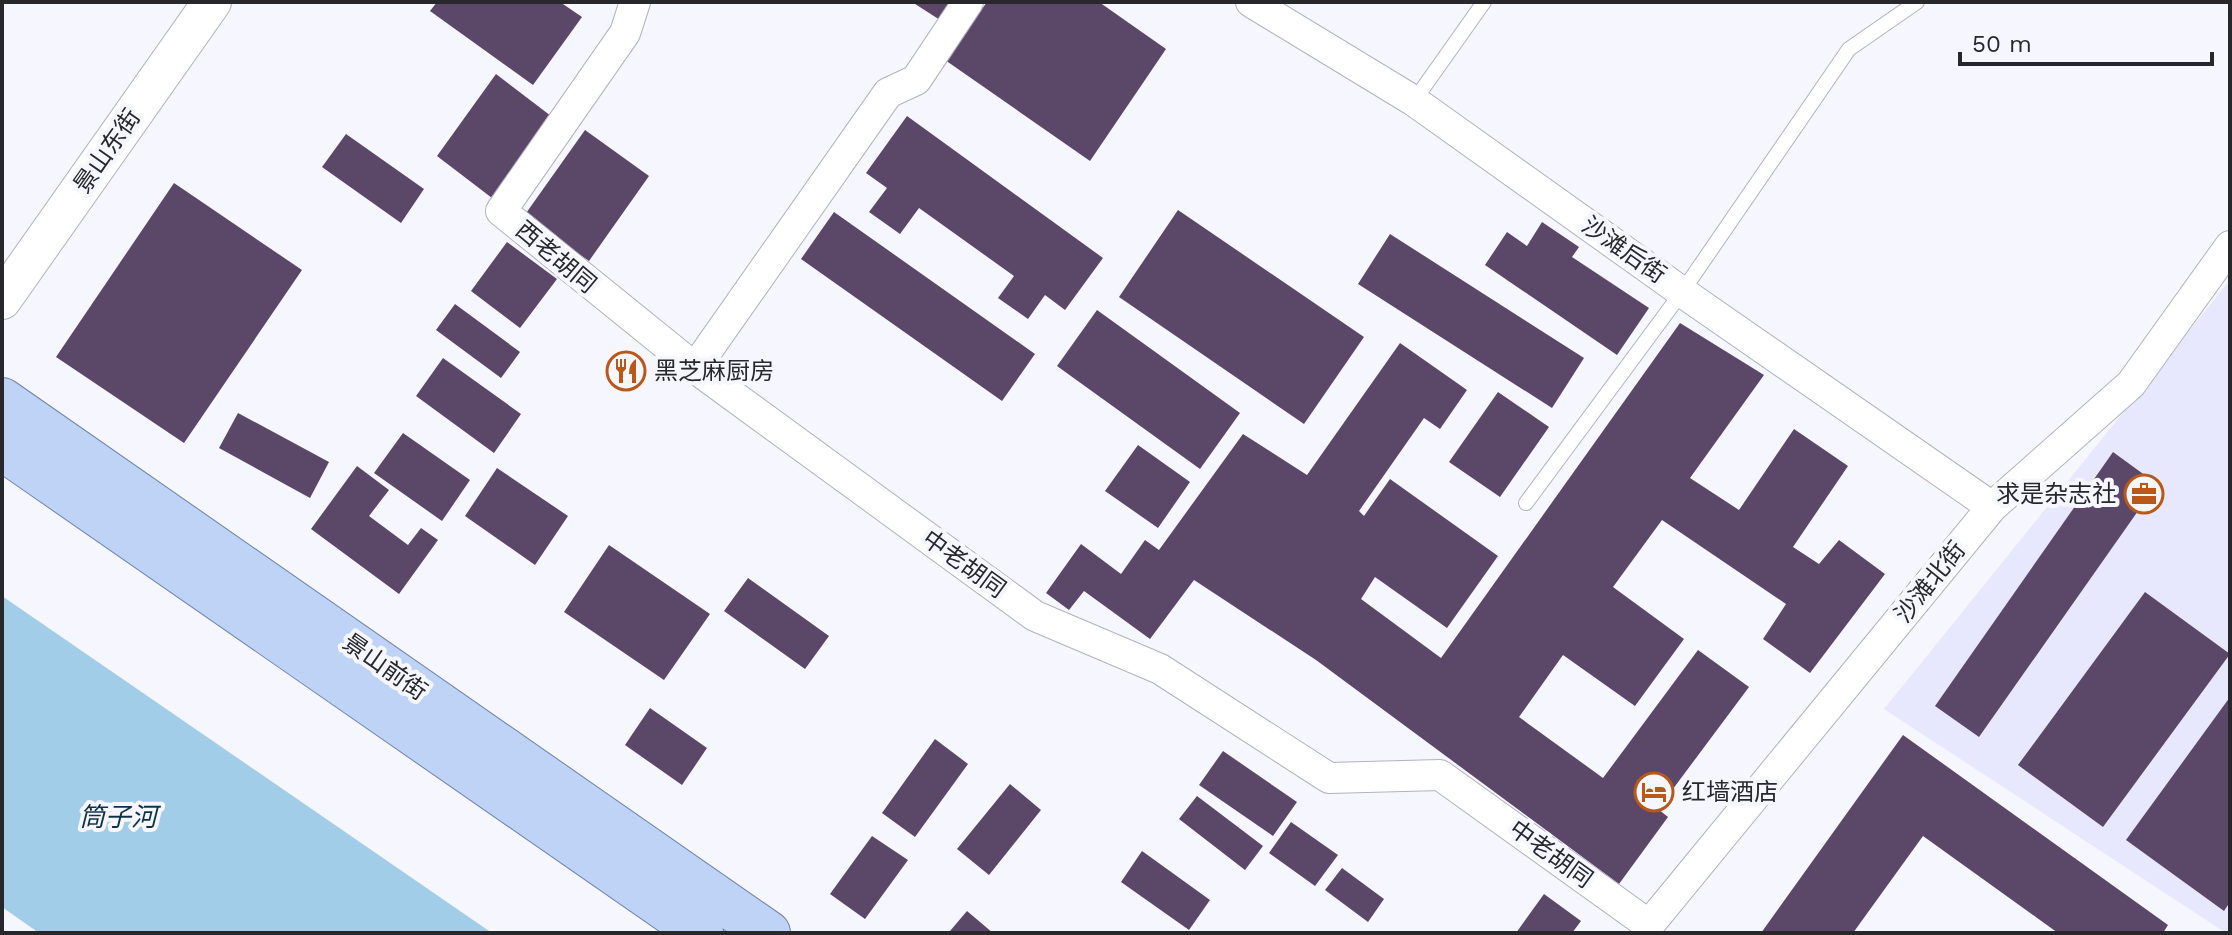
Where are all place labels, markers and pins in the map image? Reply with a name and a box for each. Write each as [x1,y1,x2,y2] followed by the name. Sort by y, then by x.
[605,350,647,392] restaurant icon: 黑芝麻厨房
[654,357,774,385] place label: 黑芝麻厨房
[2123,473,2165,515] office icon: 求是杂志社
[1996,480,2116,508] place label: 求是杂志社
[1633,771,1675,813] hotel icon: 红墙酒店
[1682,778,1778,806] place label: 红墙酒店

